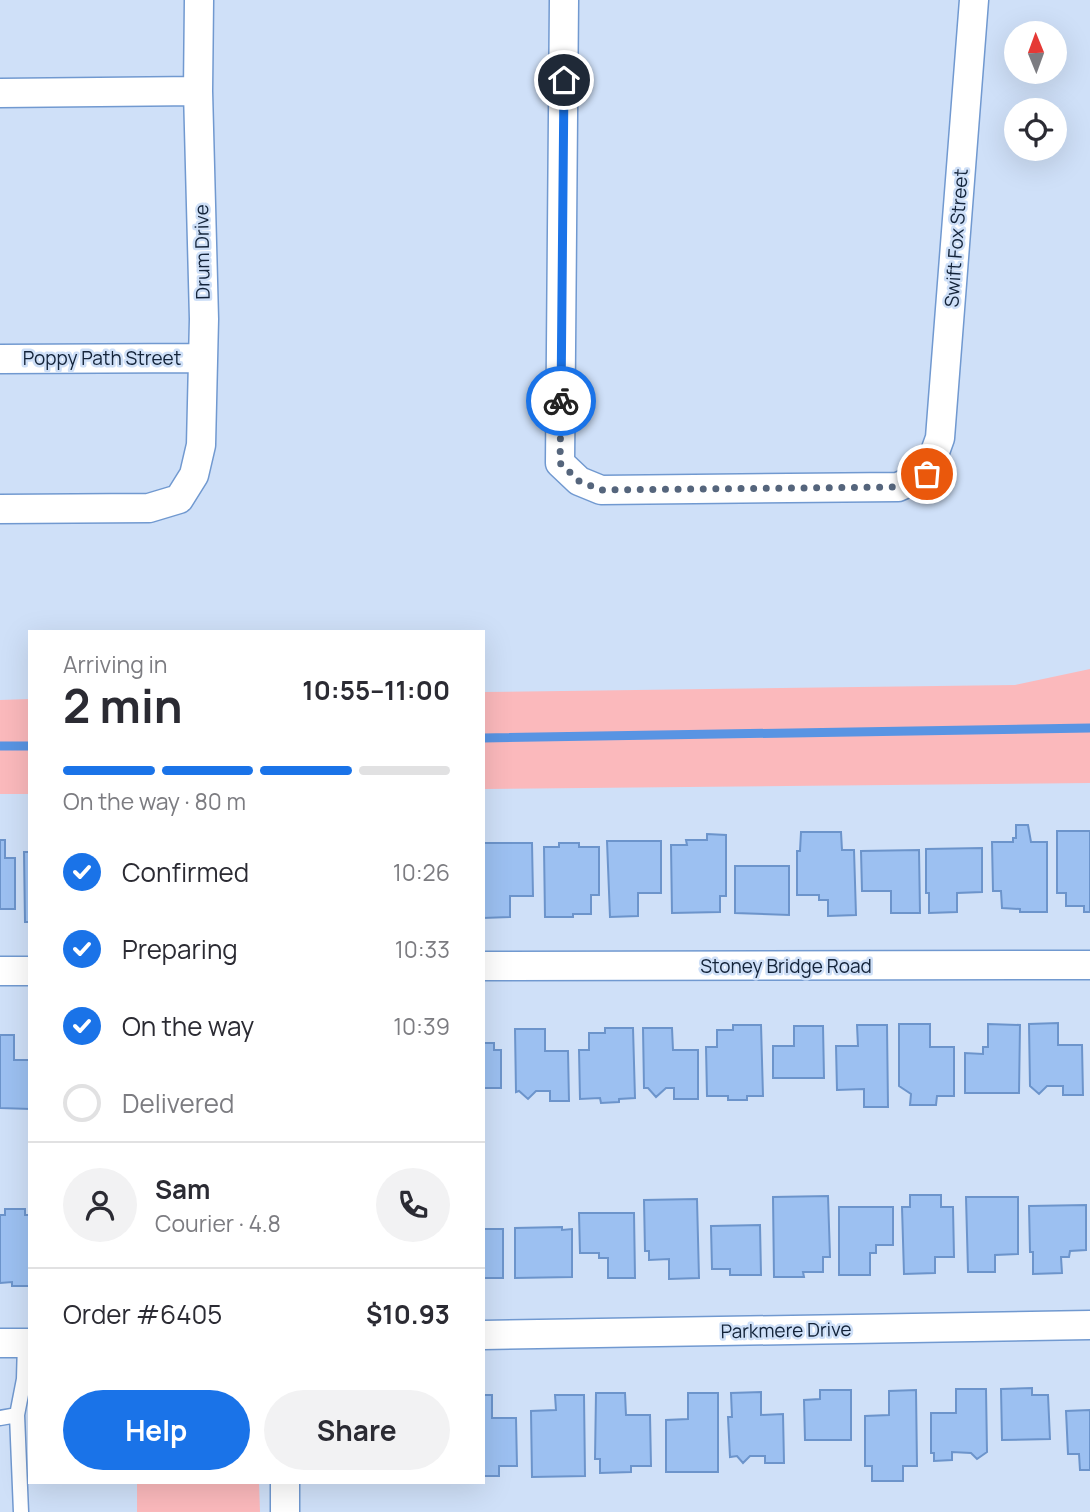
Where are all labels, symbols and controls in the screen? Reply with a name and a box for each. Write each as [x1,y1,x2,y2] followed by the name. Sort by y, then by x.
[1004,21,1068,84] north arrow
[1004,21,1067,161] map controls
[534,50,594,110] pin
[545,61,583,99] icon: home
[1004,98,1067,161] button: locate
[938,168,974,308] street label: Swift Fox Street
[188,204,216,300] street label: Drum Drive
[23,345,181,371] street label: Poppy Path Street
[526,366,596,436] courier
[542,382,580,420] icon: bike
[897,444,957,504] pin
[908,455,946,493] icon: bag
[63,648,168,680] text: Arriving in
[302,672,450,708] text: 10:55–11:00
[63,674,183,737] text: 2 min
[63,785,246,817] text: On the way · 80 m
[63,853,101,891] icon: check
[122,854,249,890] text: Confirmed
[393,856,450,888] text: 10:26
[63,930,101,968] icon: check
[122,931,238,967] text: Preparing
[395,933,450,965] text: 10:33
[700,953,872,979] street label: Stoney Bridge Road
[63,1007,101,1045] icon: check
[122,1008,254,1044] text: On the way
[393,1010,450,1042] text: 10:39
[122,1085,234,1121] text: Delivered
[63,1168,137,1242] button: person
[376,1168,450,1242] button: phone
[155,1171,210,1207] text: Sam
[155,1207,281,1239] text: Courier · 4.8
[63,1296,222,1332] text: Order #6405
[366,1296,450,1332] text: $10.93
[720,1316,852,1344] street label: Parkmere Drive
[63,1390,250,1470] button: Help
[264,1390,450,1470] button: Share

